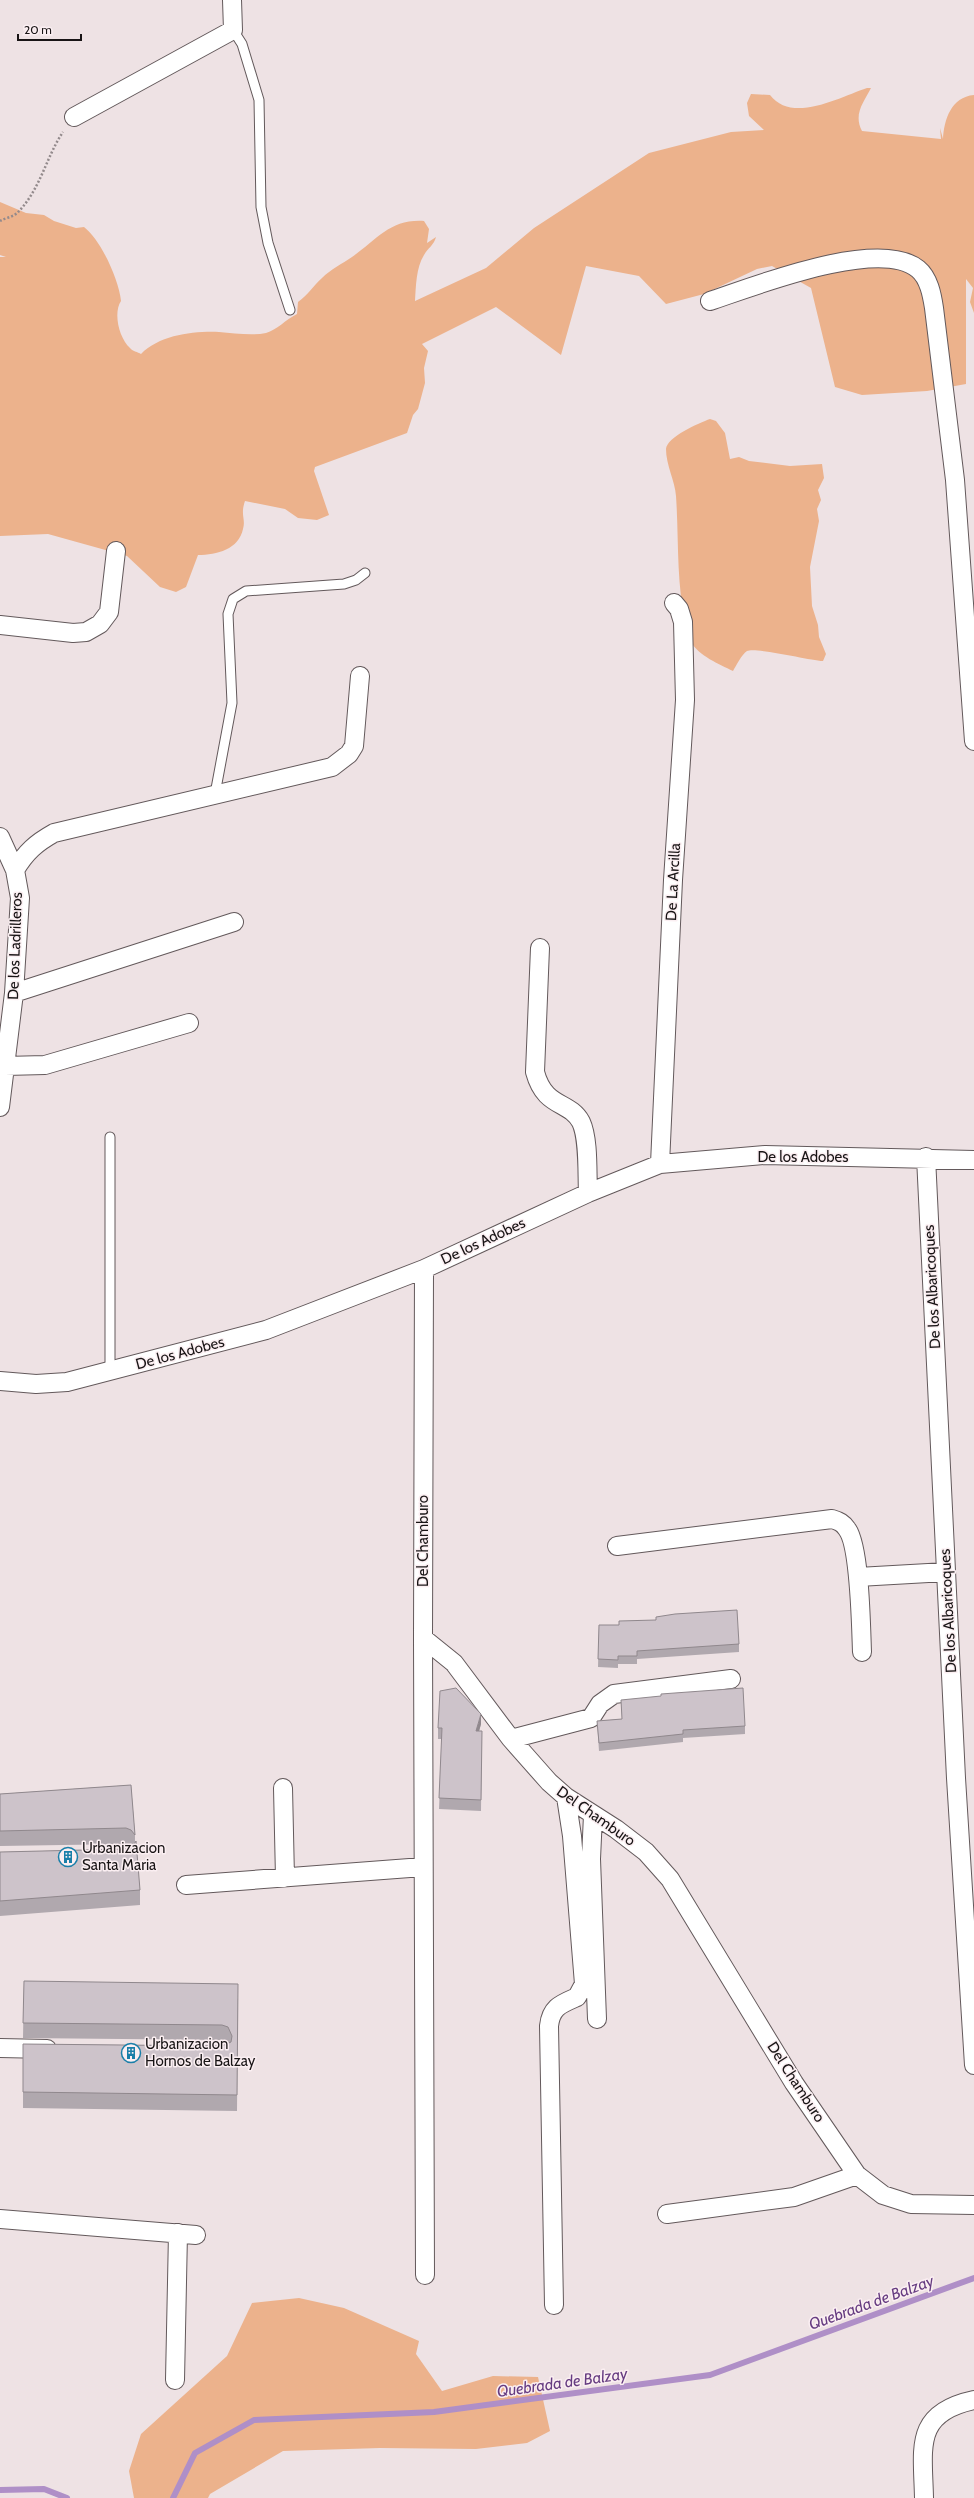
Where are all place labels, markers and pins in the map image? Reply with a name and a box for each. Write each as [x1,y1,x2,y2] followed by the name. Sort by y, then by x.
[82,1839,165,1874] place label: Urbanizacion Santa Maria
[57,1846,79,1868] building icon: Urbanizacion Santa Maria
[145,2035,256,2070] place label: Urbanizacion Hornos de Balzay
[120,2042,142,2064] building icon: Urbanizacion Hornos de Balzay

